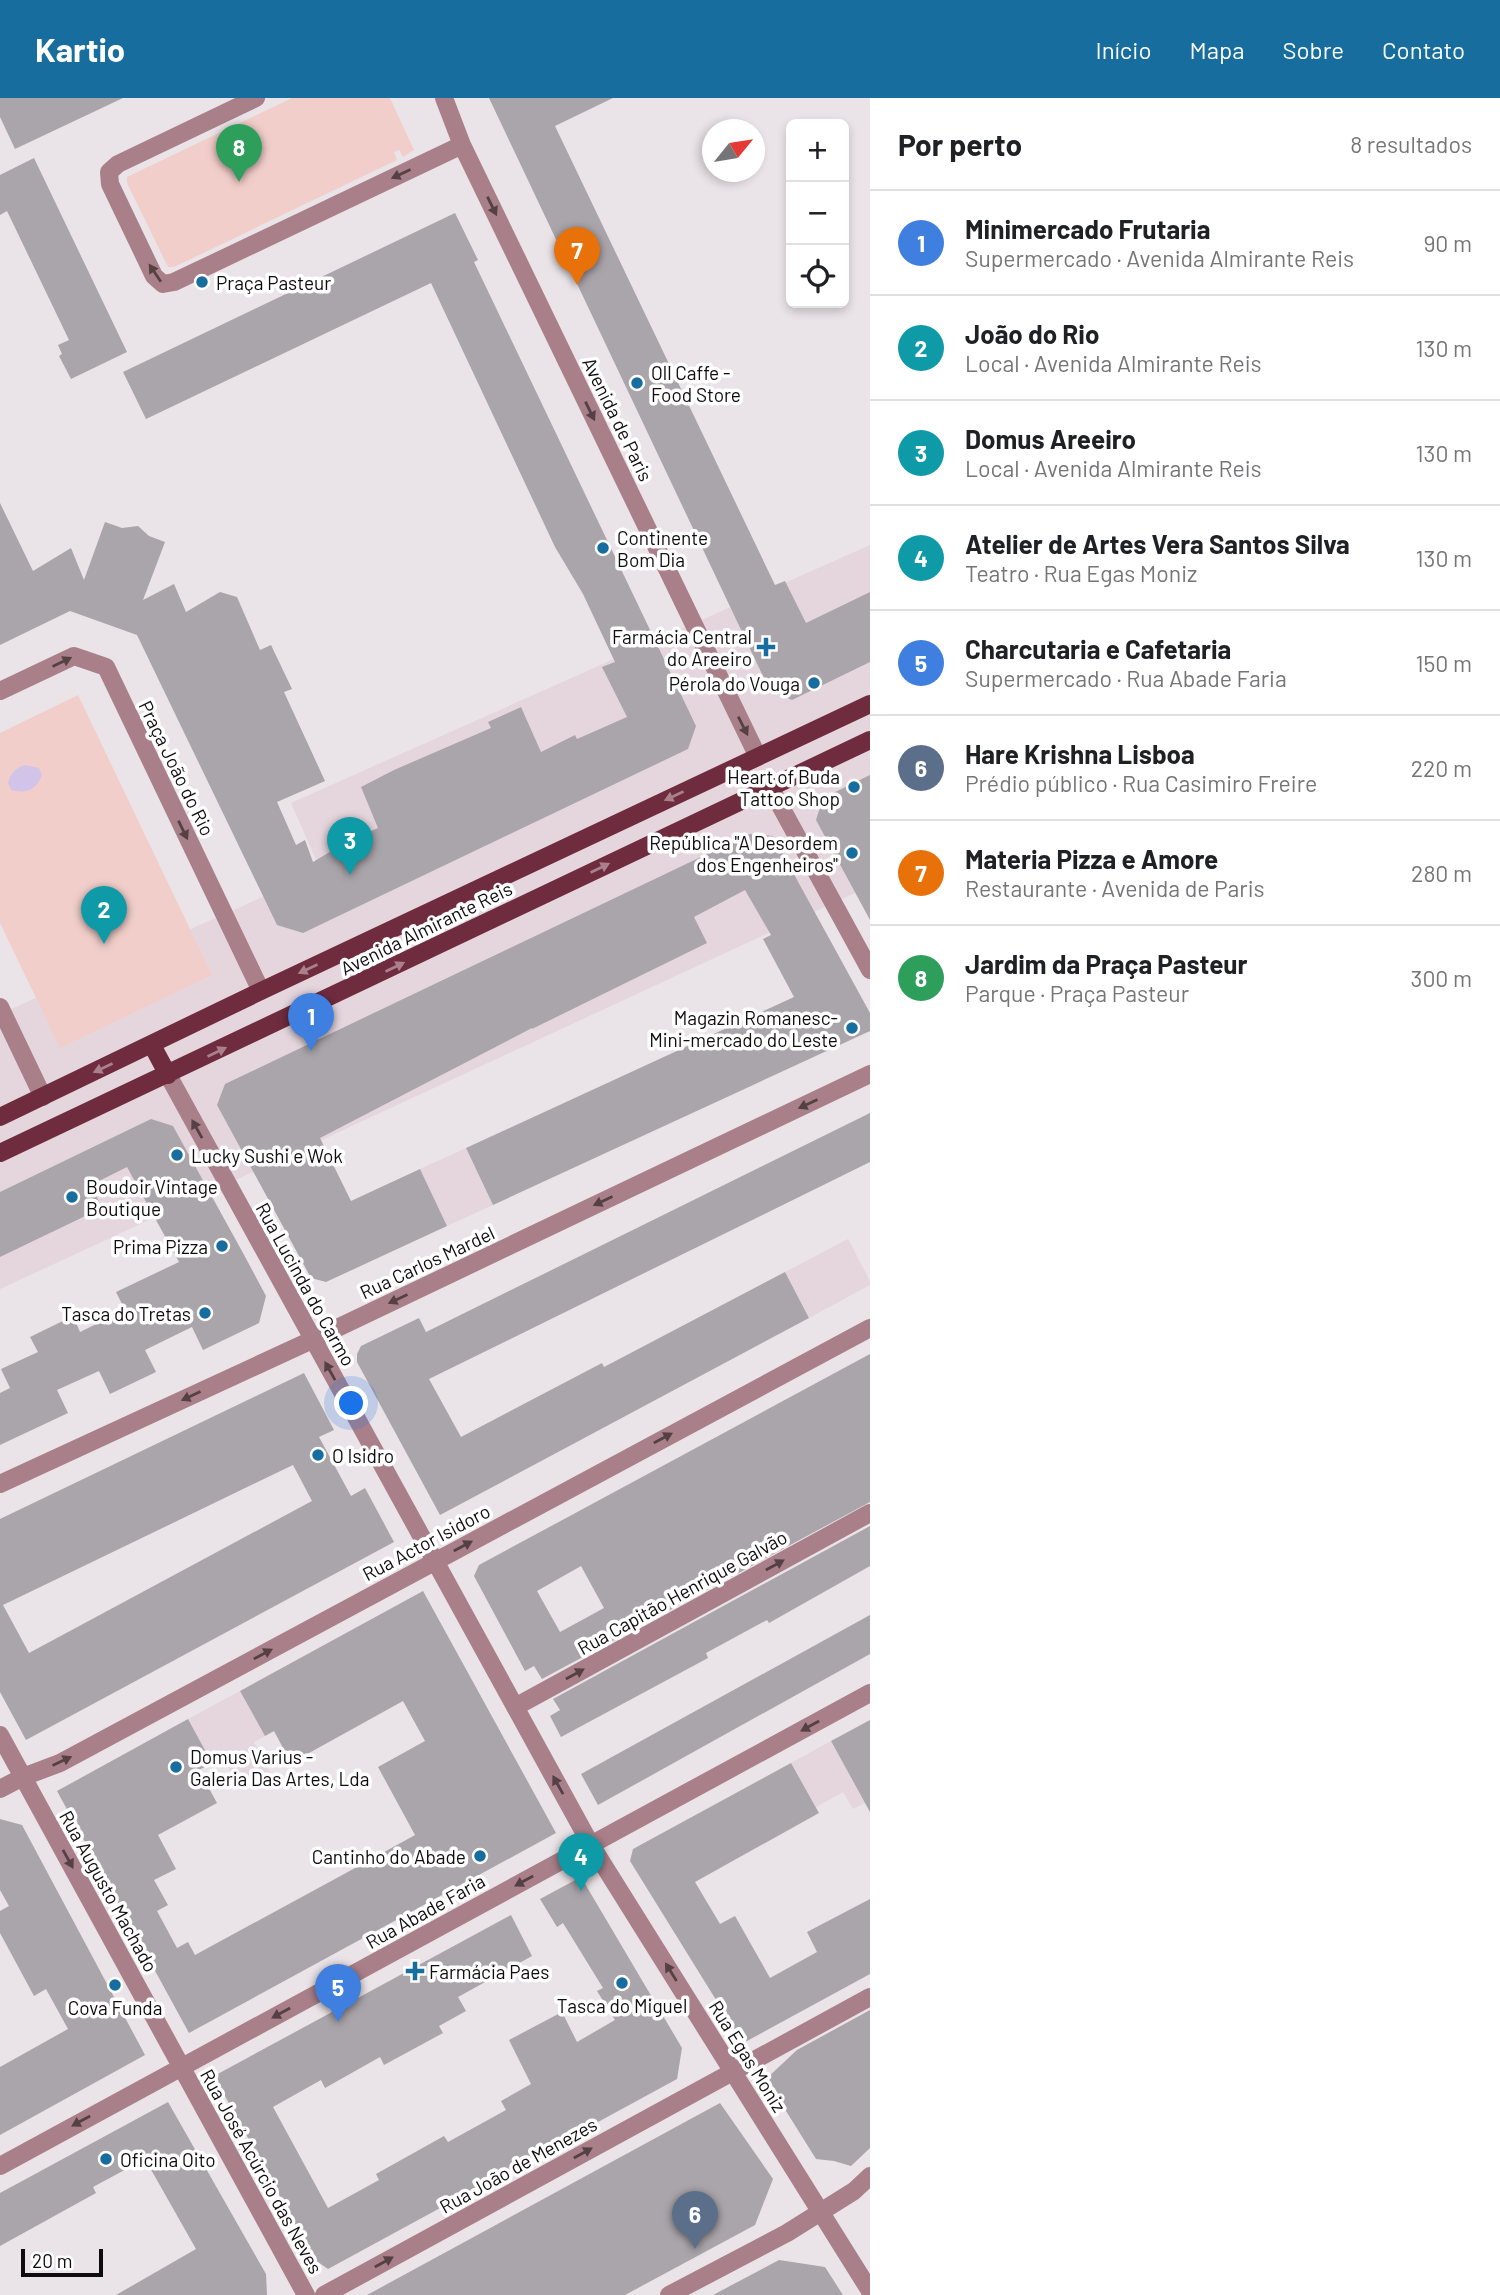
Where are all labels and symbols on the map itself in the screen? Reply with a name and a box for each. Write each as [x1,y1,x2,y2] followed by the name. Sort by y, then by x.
[702,119,765,182] north arrow
[216,124,262,182] pin: 8
[391,169,411,180] one-way arrow
[486,196,497,216] one-way arrow
[554,227,600,285] pin: 7
[148,263,161,283] one-way arrow
[216,271,331,294] place label: Praça Pasteur
[194,274,210,290] marker: Praça Pasteur
[578,353,658,485] street label: Avenida de Paris
[651,361,741,406] place label: Oll Caffe - Food Store
[629,375,645,391] marker: Oll Caffe - Food Store
[585,401,596,421] one-way arrow
[617,526,708,571] place label: Continente Bom Dia
[595,540,611,556] marker: Continente Bom Dia
[612,625,752,670] place label: Farmácia Central do Areeiro
[758,639,774,655] marker: Farmácia Central do Areeiro
[52,656,72,668] one-way arrow
[669,672,800,695] place label: Pérola do Vouga
[806,675,822,691] marker: Pérola do Vouga
[134,697,220,839] street label: Praça João do Rio
[737,716,748,736] one-way arrow
[727,765,840,810] place label: Heart of Buda Tattoo Shop
[846,779,862,795] marker: Heart of Buda Tattoo Shop
[664,791,684,802] one-way arrow
[327,817,373,875] pin: 3
[178,820,189,840] one-way arrow
[649,831,838,876] place label: República "A Desordem dos Engenheiros"
[844,845,860,861] marker: República "A Desordem dos Engenheiros"
[590,863,610,874] one-way arrow
[336,876,516,980] street label: Avenida Almirante Reis
[81,886,127,944] pin: 2
[385,961,405,972] one-way arrow
[298,963,318,975] one-way arrow
[288,993,334,1051] pin: 1
[649,1006,838,1051] place label: Magazin Romanesc- Mini-mercado do Leste
[844,1020,860,1036] marker: Magazin Romanesc- Mini-mercado do Leste
[207,1046,227,1057] one-way arrow
[93,1062,113,1074] one-way arrow
[798,1098,818,1109] one-way arrow
[191,1119,203,1138] one-way arrow
[191,1144,343,1167] place label: Lucky Sushi e Wok
[169,1147,185,1163] marker: Lucky Sushi e Wok
[86,1175,218,1220] place label: Boudoir Vintage Boutique
[64,1189,80,1205] marker: Boudoir Vintage Boutique
[593,1196,613,1207] one-way arrow
[251,1198,361,1370] street label: Rua Lucinda do Carmo
[356,1221,498,1303] street label: Rua Carlos Mardel
[113,1235,208,1258] place label: Prima Pizza
[214,1238,230,1254] marker: Prima Pizza
[388,1294,408,1305] one-way arrow
[61,1302,191,1325] place label: Tasca do Tretas
[197,1305,213,1321] marker: Tasca do Tretas
[324,1361,336,1381] one-way arrow
[334,1386,368,1420] your location
[181,1390,202,1401] one-way arrow
[653,1433,673,1444] one-way arrow
[332,1444,394,1467] place label: O Isidro
[310,1447,326,1463] marker: O Isidro
[358,1499,494,1585] street label: Rua Actor Isidoro
[573,1525,791,1659] street label: Rua Capitão Henrique Galvão
[453,1540,473,1552] one-way arrow
[765,1559,784,1571] one-way arrow
[253,1648,272,1660] one-way arrow
[565,1668,584,1680] one-way arrow
[800,1720,820,1731] one-way arrow
[190,1745,369,1790] place label: Domus Varius - Galeria Das Artes, Lda
[52,1756,72,1767] one-way arrow
[168,1759,184,1775] marker: Domus Varius - Galeria Das Artes, Lda
[552,1775,564,1795] one-way arrow
[55,1806,163,1976] street label: Rua Augusto Machado
[558,1833,604,1891] pin: 4
[312,1845,466,1868] place label: Cantinho do Abade
[472,1848,488,1864] marker: Cantinho do Abade
[62,1849,74,1869] one-way arrow
[361,1869,489,1953] street label: Rua Abade Faria
[514,1875,534,1887] one-way arrow
[429,1960,549,1983] place label: Farmácia Paes
[407,1963,423,1979] marker: Farmácia Paes
[664,1963,677,1982] one-way arrow
[315,1964,361,2022] pin: 5
[614,1975,630,1991] marker: Tasca do Miguel
[107,1977,123,1993] marker: Cova Funda
[557,1994,687,2017] place label: Tasca do Miguel
[68,1996,162,2019] place label: Cova Funda
[705,1996,791,2116] street label: Rua Egas Moniz
[271,2007,291,2019] one-way arrow
[196,2065,328,2277] street label: Rua José Acúrcio das Neves
[435,2112,601,2218] street label: Rua João de Menezes
[71,2116,91,2127] one-way arrow
[574,2147,593,2159] one-way arrow
[120,2148,216,2171] place label: Oficina Oito
[98,2151,114,2167] marker: Oficina Oito
[672,2191,718,2249] pin: 6
[21,2246,103,2278] scale bar
[374,2256,393,2268] one-way arrow

